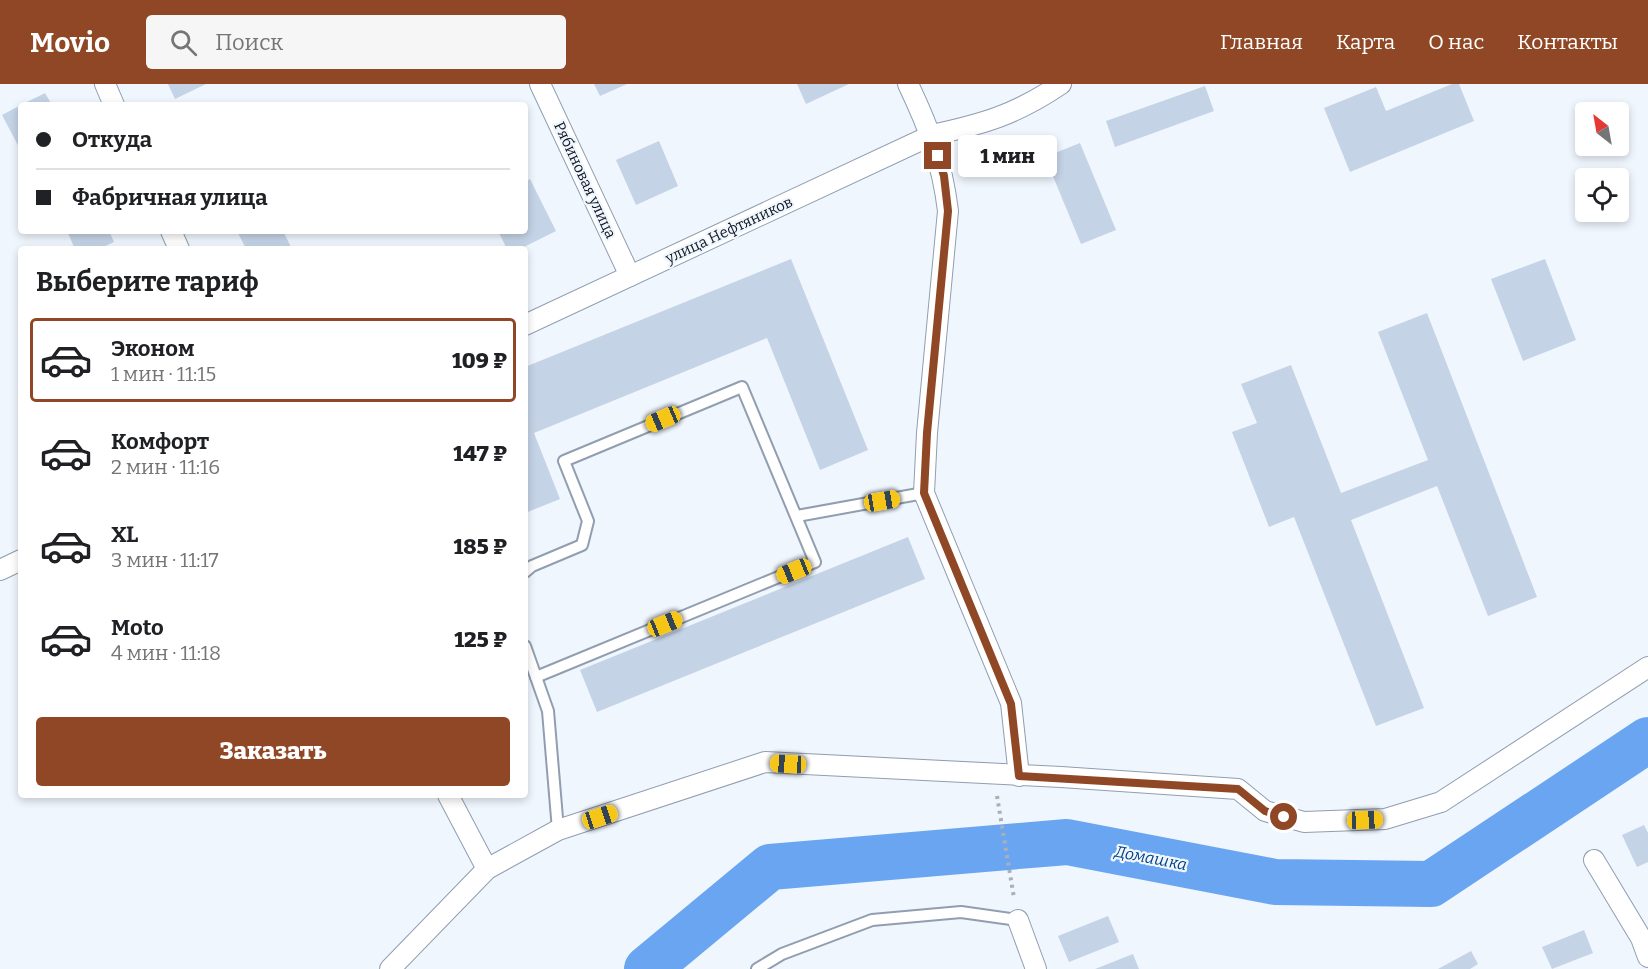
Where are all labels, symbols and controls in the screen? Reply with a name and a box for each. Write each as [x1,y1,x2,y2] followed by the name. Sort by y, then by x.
[146,15,566,69] search box
[30,26,110,59] text: Movio
[167,26,200,59] icon: search
[215,29,283,56] text: Поиск
[1220,29,1303,55] text: Главная
[1336,29,1395,55] text: Карта
[1428,29,1484,55] text: О нас
[1517,29,1618,55] text: Контакты
[1575,102,1629,156] north arrow
[1575,102,1629,222] map controls
[550,119,620,241] street label: Рябиновая улица
[72,126,152,153] text: Откуда
[959,135,1058,177] callout: 1 мин
[924,142,951,169] route end
[980,144,1035,168] text: 1 мин
[1575,168,1629,222] button: locate
[72,184,268,211] text: Фабричная улица
[662,193,795,268] street label: улица Нефтяников
[36,266,259,298] text: Выберите тариф
[39,333,93,387] icon: car
[111,335,194,362] text: Эконом
[452,347,507,374] text: 109 ₽
[111,362,216,386] text: 1 мин · 11:15
[643,404,683,434] car
[39,426,93,480] icon: car
[111,428,209,455] text: Комфорт
[453,440,507,467] text: 147 ₽
[111,455,220,479] text: 2 мин · 11:16
[863,489,901,513] car
[39,519,93,573] icon: car
[111,521,138,548] text: XL
[454,533,507,560] text: 185 ₽
[111,548,219,572] text: 3 мин · 11:17
[774,556,814,586] car
[645,609,685,639] car
[39,612,93,666] icon: car
[111,614,164,641] text: Moto
[454,626,507,653] text: 125 ₽
[111,641,221,665] text: 4 мин · 11:18
[36,717,510,786] button: Заказать
[770,754,806,774] car
[580,803,620,831] car
[1270,803,1297,830] route start
[1347,810,1383,830] car
[1112,842,1189,874] water label: Домашка

